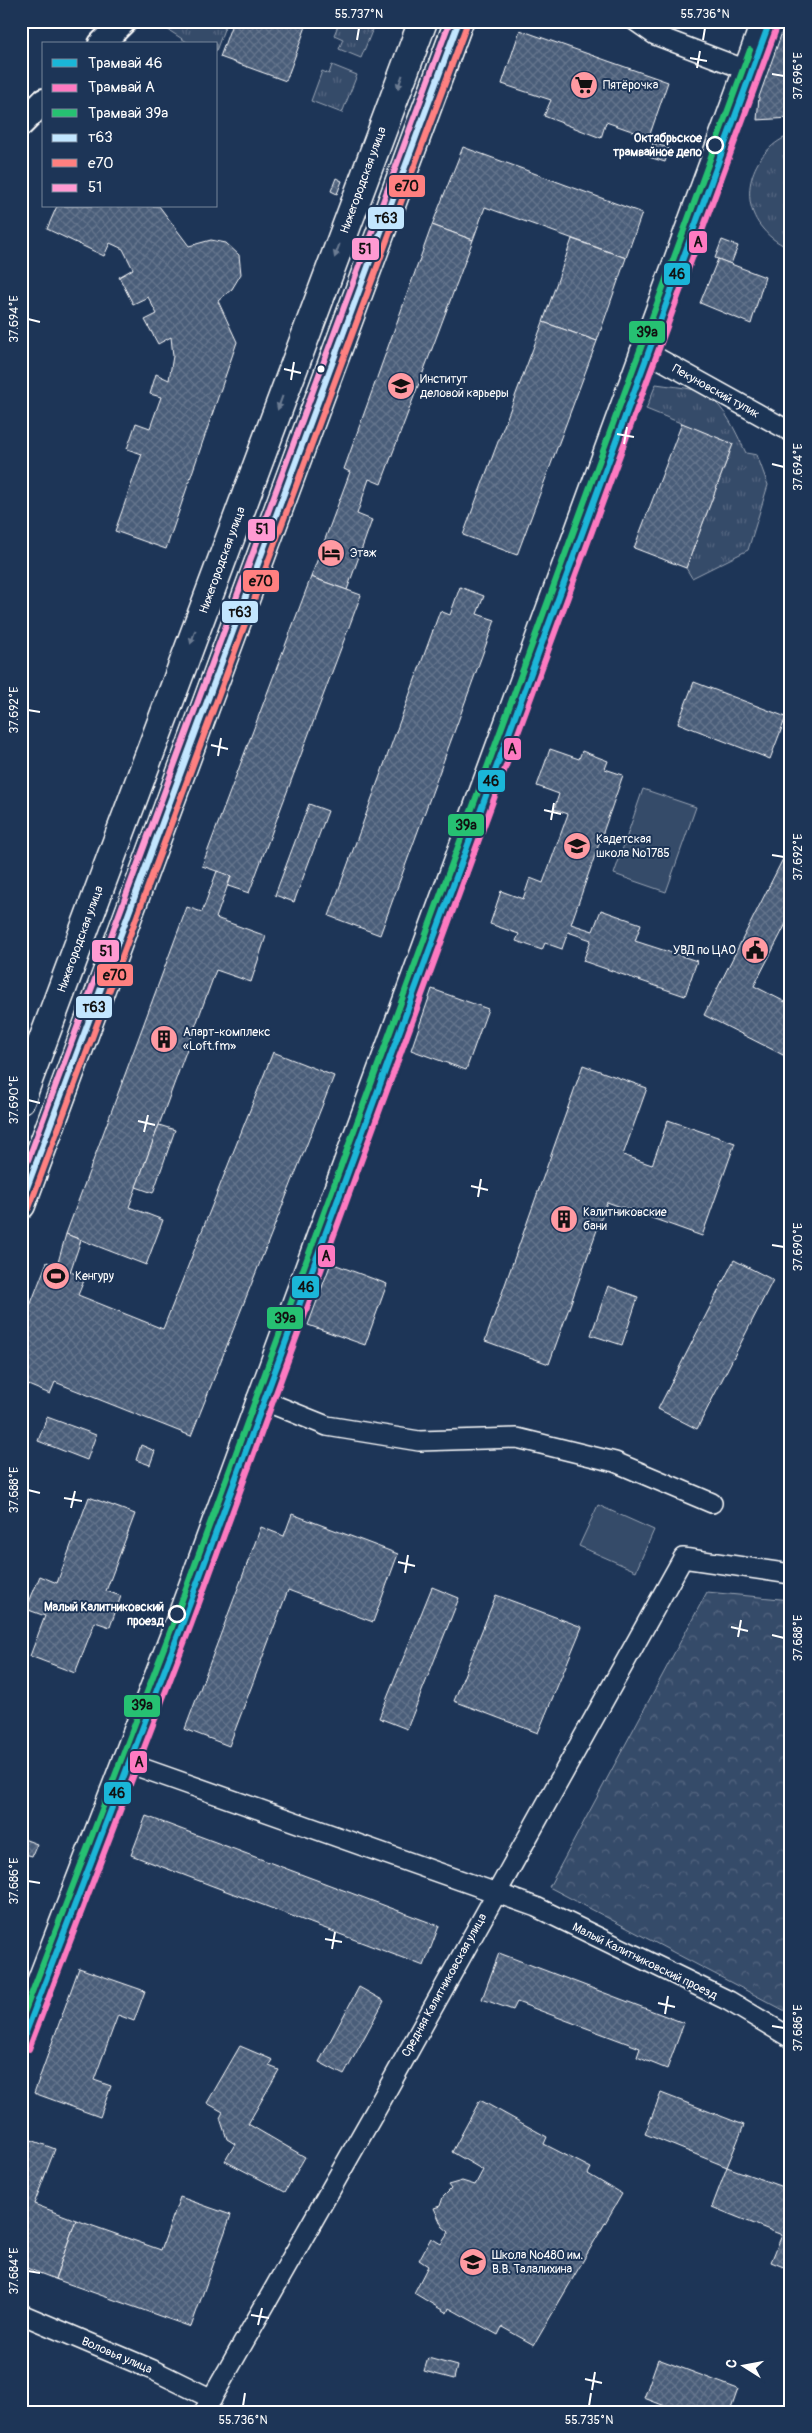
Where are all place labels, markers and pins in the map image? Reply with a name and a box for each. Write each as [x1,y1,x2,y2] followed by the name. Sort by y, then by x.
[569,70,599,100] supermarket icon: Пятёрочка
[603,78,659,93] place label: Пятёрочка
[613,131,703,160] place label: Октябрьское трамвайное депо
[706,136,724,154] marker: Октябрьское трамвайное депо
[316,364,326,374] unlabelled marker
[386,371,416,401] school or university icon: Институт деловой карьеры
[420,372,509,401] place label: Институт деловой карьеры
[316,538,346,568] hotel icon: Этаж
[350,546,377,561] place label: Этаж
[562,831,592,861] school or university icon: Кадетская школа №1785
[596,832,670,861] place label: Кадетская школа №1785
[740,935,770,965] public building icon: УВД по ЦАО
[673,943,736,958] place label: УВД по ЦАО
[149,1024,179,1054] building icon: Апарт-комплекс «Loft.fm»
[183,1025,270,1054] place label: Апарт-комплекс «Loft.fm»
[549,1204,579,1234] building icon: Калитниковские бани
[583,1205,667,1234] place label: Калитниковские бани
[41,1261,71,1291] sports icon: Кенгуру
[75,1269,114,1284] place label: Кенгуру
[44,1600,165,1629] place label: Малый Калитниковский проезд
[168,1605,186,1623] marker: Малый Калитниковский проезд
[458,2247,488,2277] school or university icon: Школа №480 им. В.В. Талалихина
[492,2248,583,2277] place label: Школа №480 им. В.В. Талалихина

